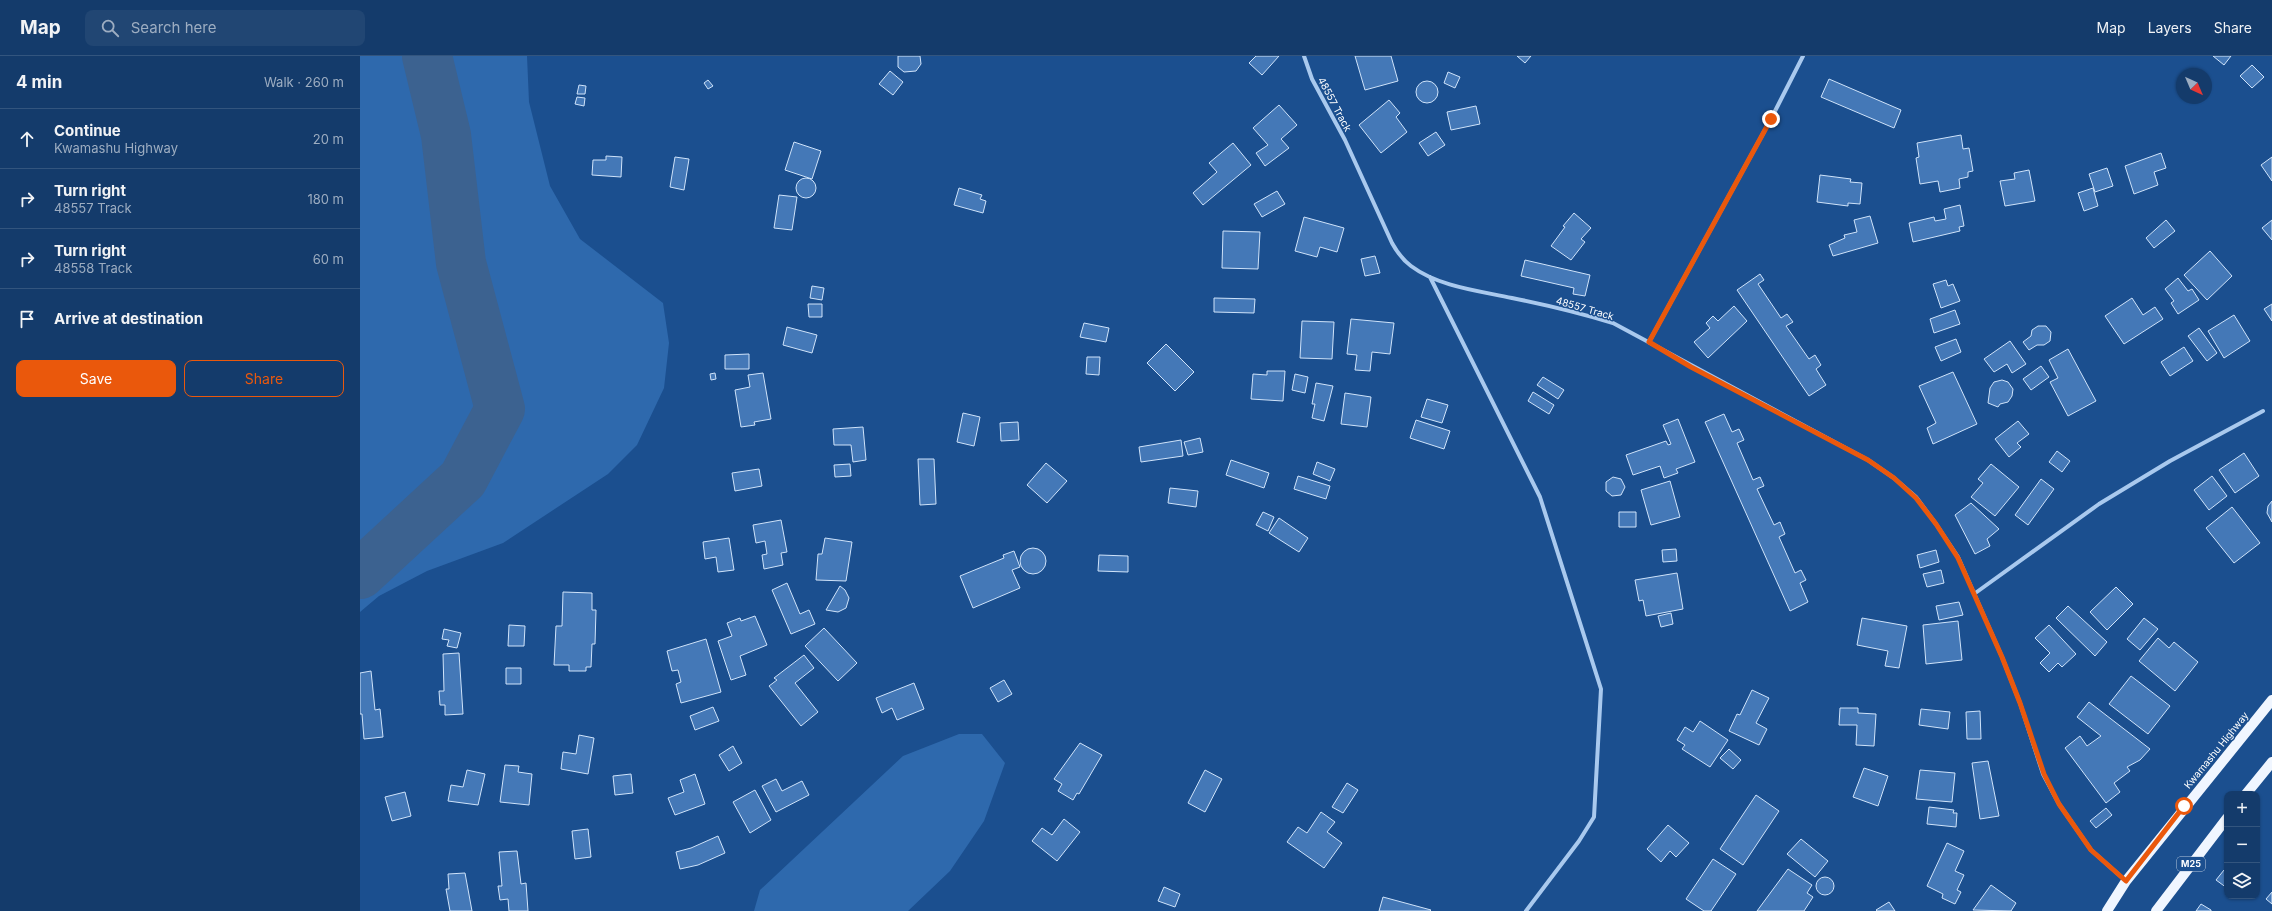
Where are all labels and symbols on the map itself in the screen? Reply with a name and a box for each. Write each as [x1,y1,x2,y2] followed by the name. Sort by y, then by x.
[2176,68,2212,104] north arrow
[1316,75,1355,134] street label: 48557 Track
[1762,110,1780,128] route end
[1555,294,1616,322] street label: 48557 Track
[2181,709,2251,791] street label: Kwamashu Highway
[2175,797,2193,815] route start
[2177,857,2205,871] road number: M25

